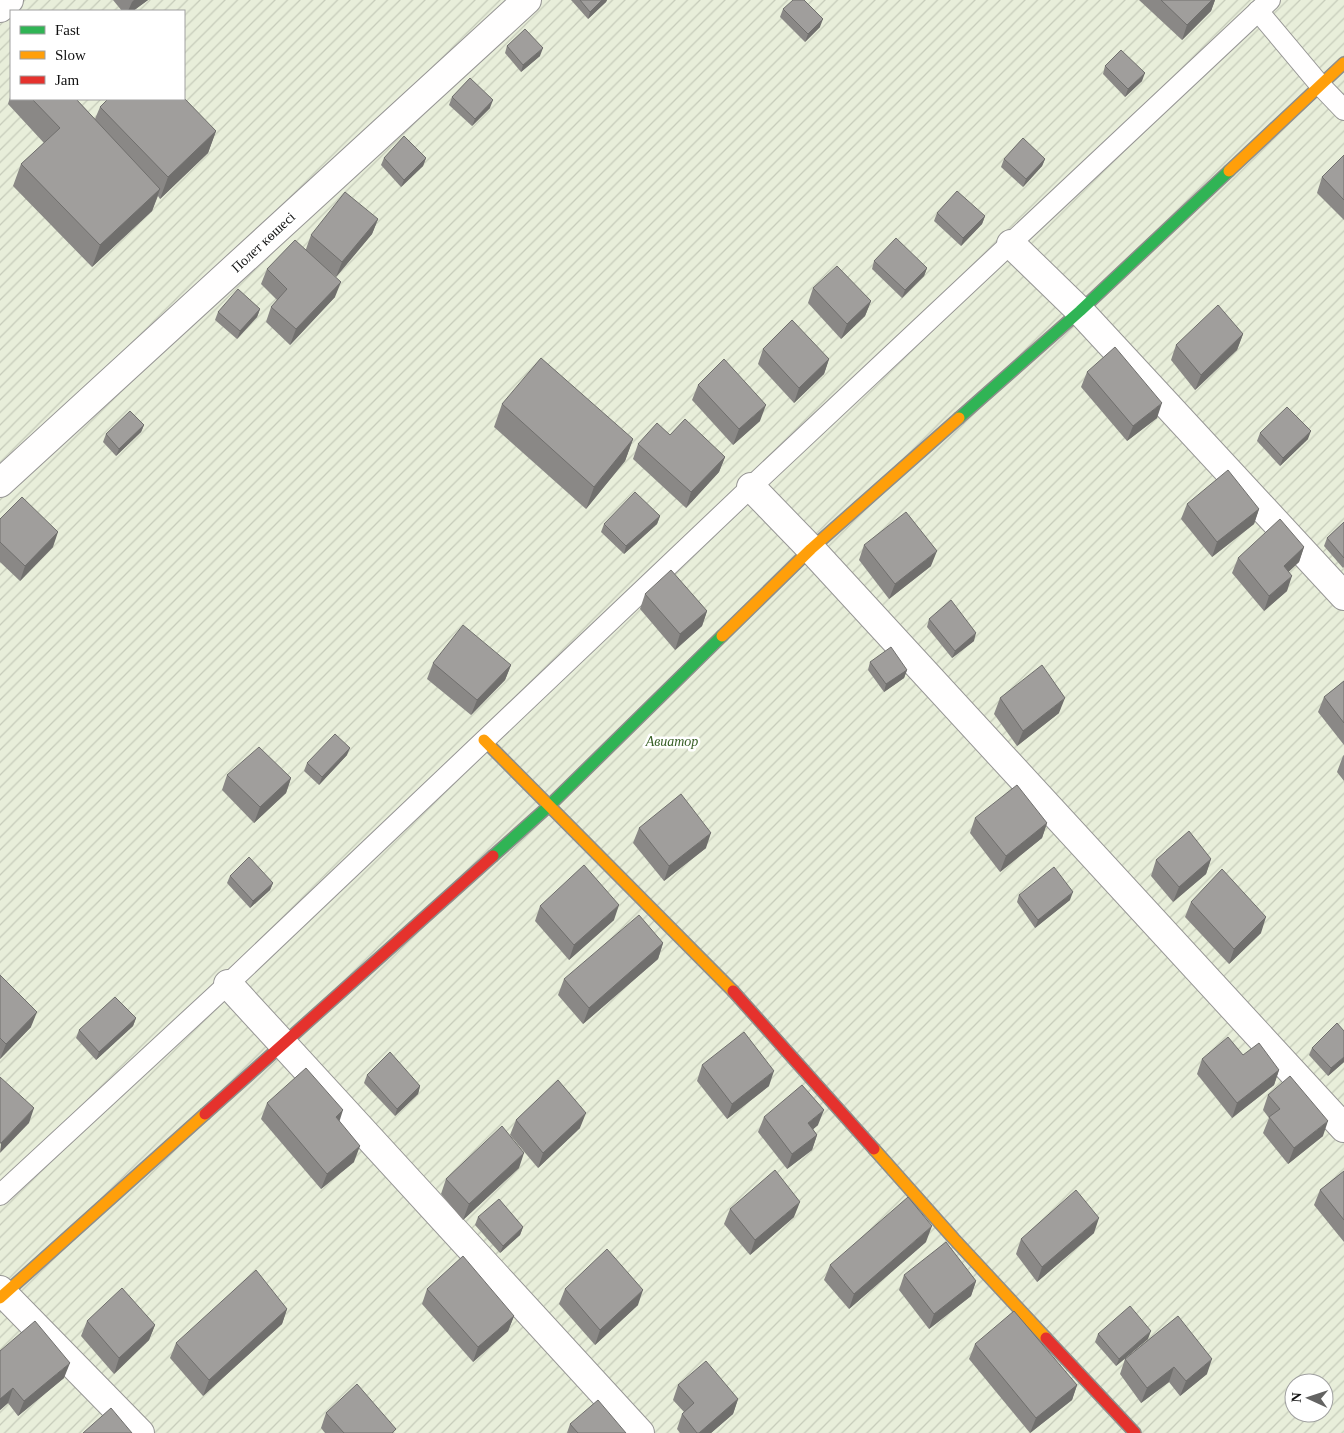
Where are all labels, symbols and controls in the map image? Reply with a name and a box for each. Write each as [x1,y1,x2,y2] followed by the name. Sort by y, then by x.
[10,10,185,100] legend
[55,22,81,38] text: Fast
[55,47,86,63] text: Slow
[55,72,79,88] text: Jam
[229,209,298,275] street label: Полет көшесі
[645,734,698,749] park label: Авиатор
[1284,1373,1334,1423] north arrow
[1289,1392,1304,1403] text: N

